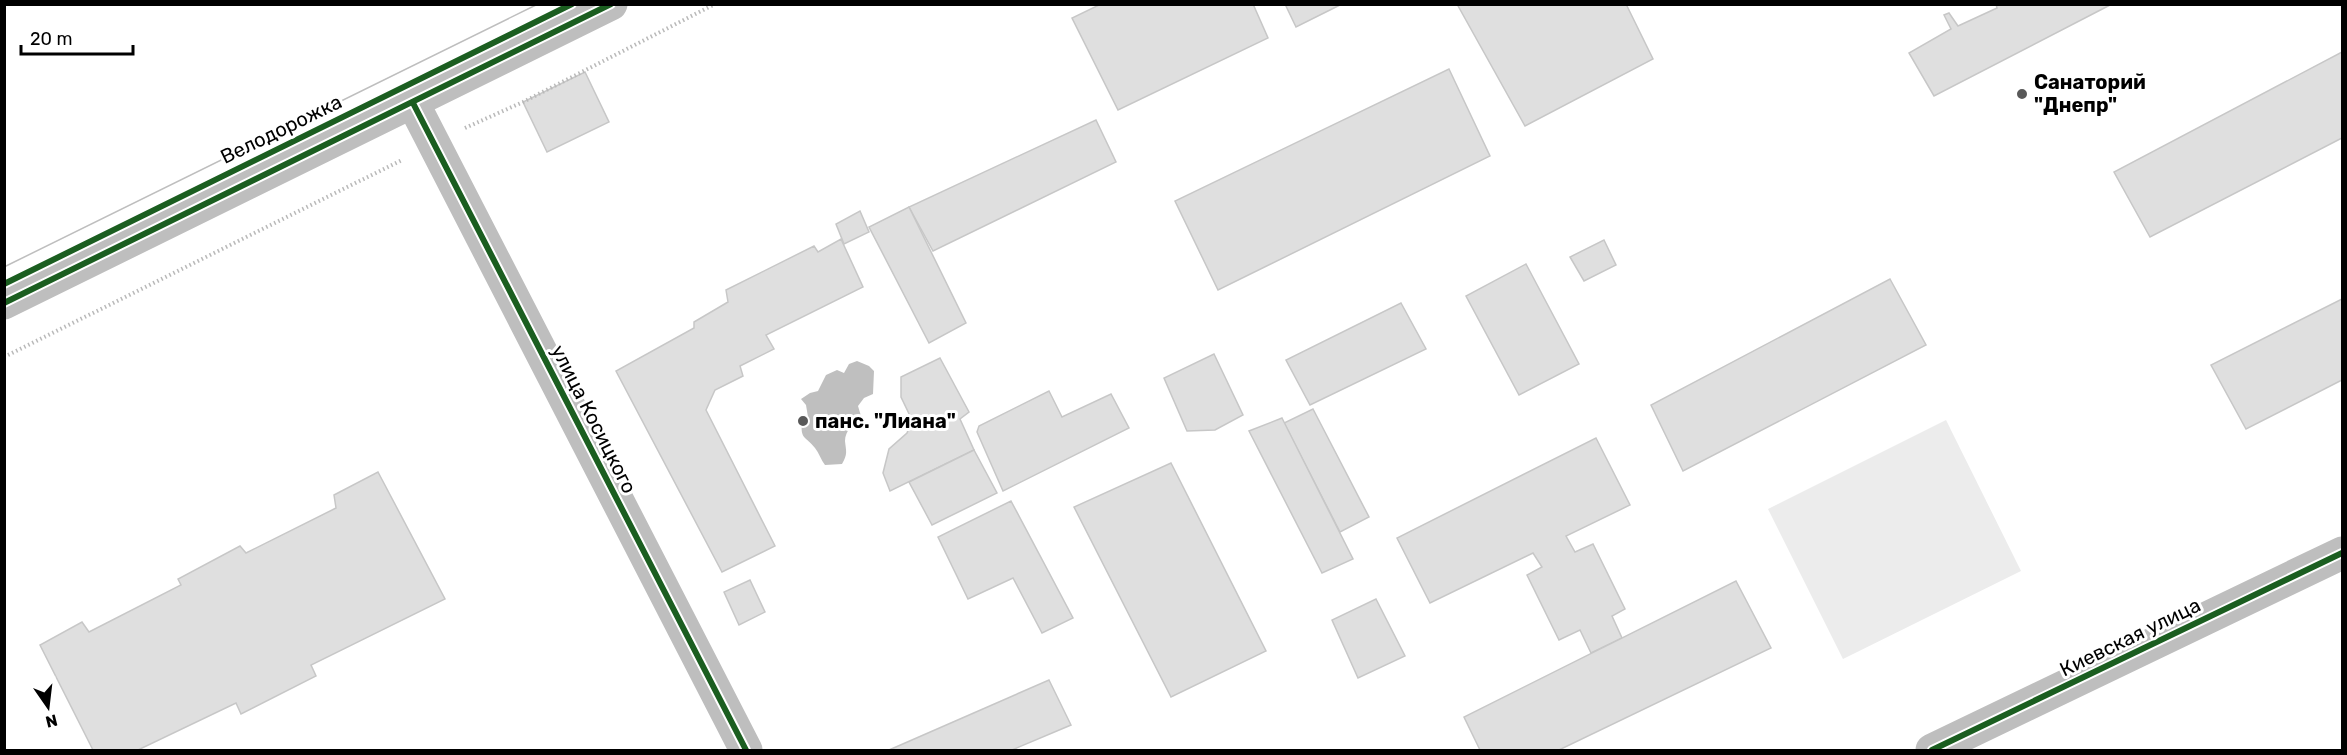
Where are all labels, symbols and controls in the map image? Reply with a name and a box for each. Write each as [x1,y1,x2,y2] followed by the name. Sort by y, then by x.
[21,18,134,56] scale bar
[30,28,72,50] text: 20 m
[2034,70,2146,117] place label: Санаторий "Днепр"
[2015,87,2029,101] marker: Санаторий "Днепр"
[216,89,346,169] street label: Велодорожка
[546,341,642,497] street label: улица Косицкого
[815,409,956,433] place label: панс. "Лиана"
[796,414,810,428] marker: панс. "Лиана"
[2056,593,2204,681] street label: Киевская улица
[18,677,78,737] north arrow
[44,710,59,732] text: N

